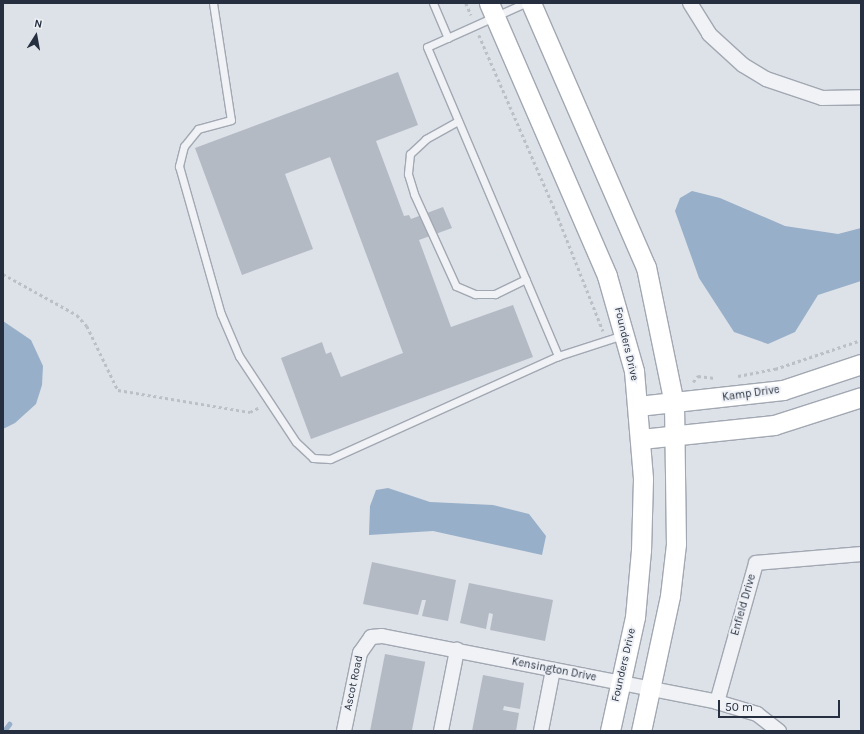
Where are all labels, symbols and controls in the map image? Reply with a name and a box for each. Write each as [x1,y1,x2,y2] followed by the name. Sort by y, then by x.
[16,16,56,56] north arrow
[33,17,43,31] text: N
[611,306,641,382] street label: Founders Drive
[721,383,781,405] street label: Kamp Drive
[729,573,759,637] street label: Enfield Drive
[609,627,639,703] street label: Founders Drive
[342,654,366,712] street label: Ascot Road
[511,655,597,685] street label: Kensington Drive
[720,692,842,718] scale bar
[725,700,753,714] text: 50 m

